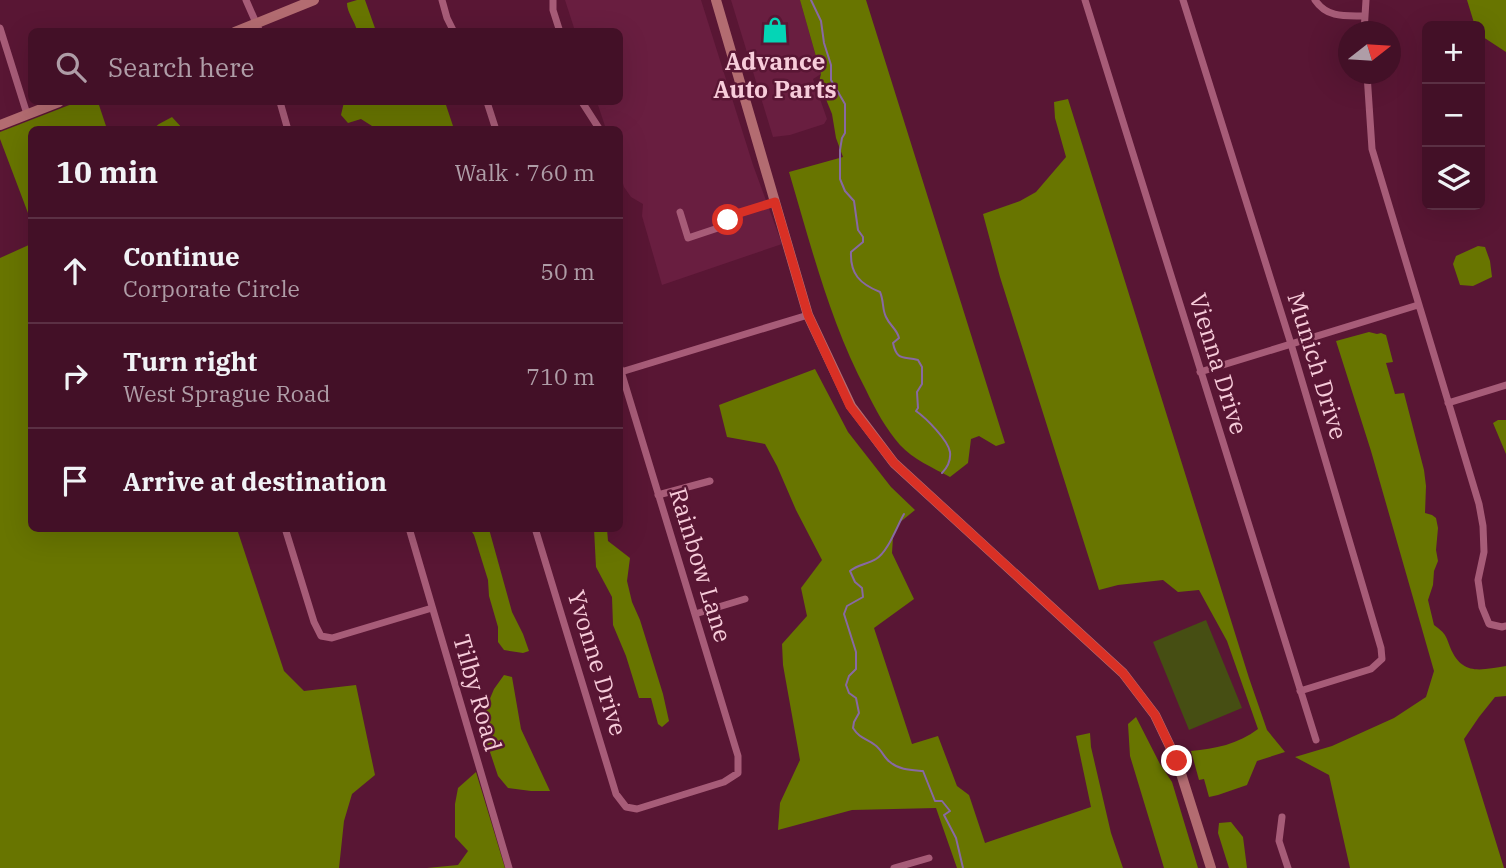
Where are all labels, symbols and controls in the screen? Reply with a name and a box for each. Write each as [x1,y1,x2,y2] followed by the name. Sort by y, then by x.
[760,15,790,45] shop icon: Advance Auto Parts
[1338,21,1401,84] north arrow
[1422,21,1485,210] map controls
[1422,21,1485,84] button: +
[28,28,623,105] search box
[713,45,837,105] place label: Advance Auto Parts
[52,48,90,86] icon: search
[108,50,254,84] text: Search here
[1422,84,1485,147] button: −
[1422,147,1485,210] button: layers
[56,152,158,191] text: 10 min
[454,157,595,187] text: Walk · 760 m
[712,204,743,235] route start
[123,239,240,273] text: Continue
[56,252,94,290] icon: ahead
[540,256,595,286] text: 50 m
[123,273,300,303] text: Corporate Circle
[1280,288,1356,443] street label: Munich Drive
[1182,289,1256,438] street label: Vienna Drive
[123,344,257,378] text: Turn right
[56,357,94,395] icon: right
[526,361,595,391] text: 710 m
[123,378,330,408] text: West Sprague Road
[56,462,94,500] icon: arrive
[123,464,387,498] text: Arrive at destination
[662,484,740,646] street label: Rainbow Lane
[561,586,635,739] street label: Yvonne Drive
[446,630,510,755] street label: Tilby Road
[1161,745,1192,776] route end

